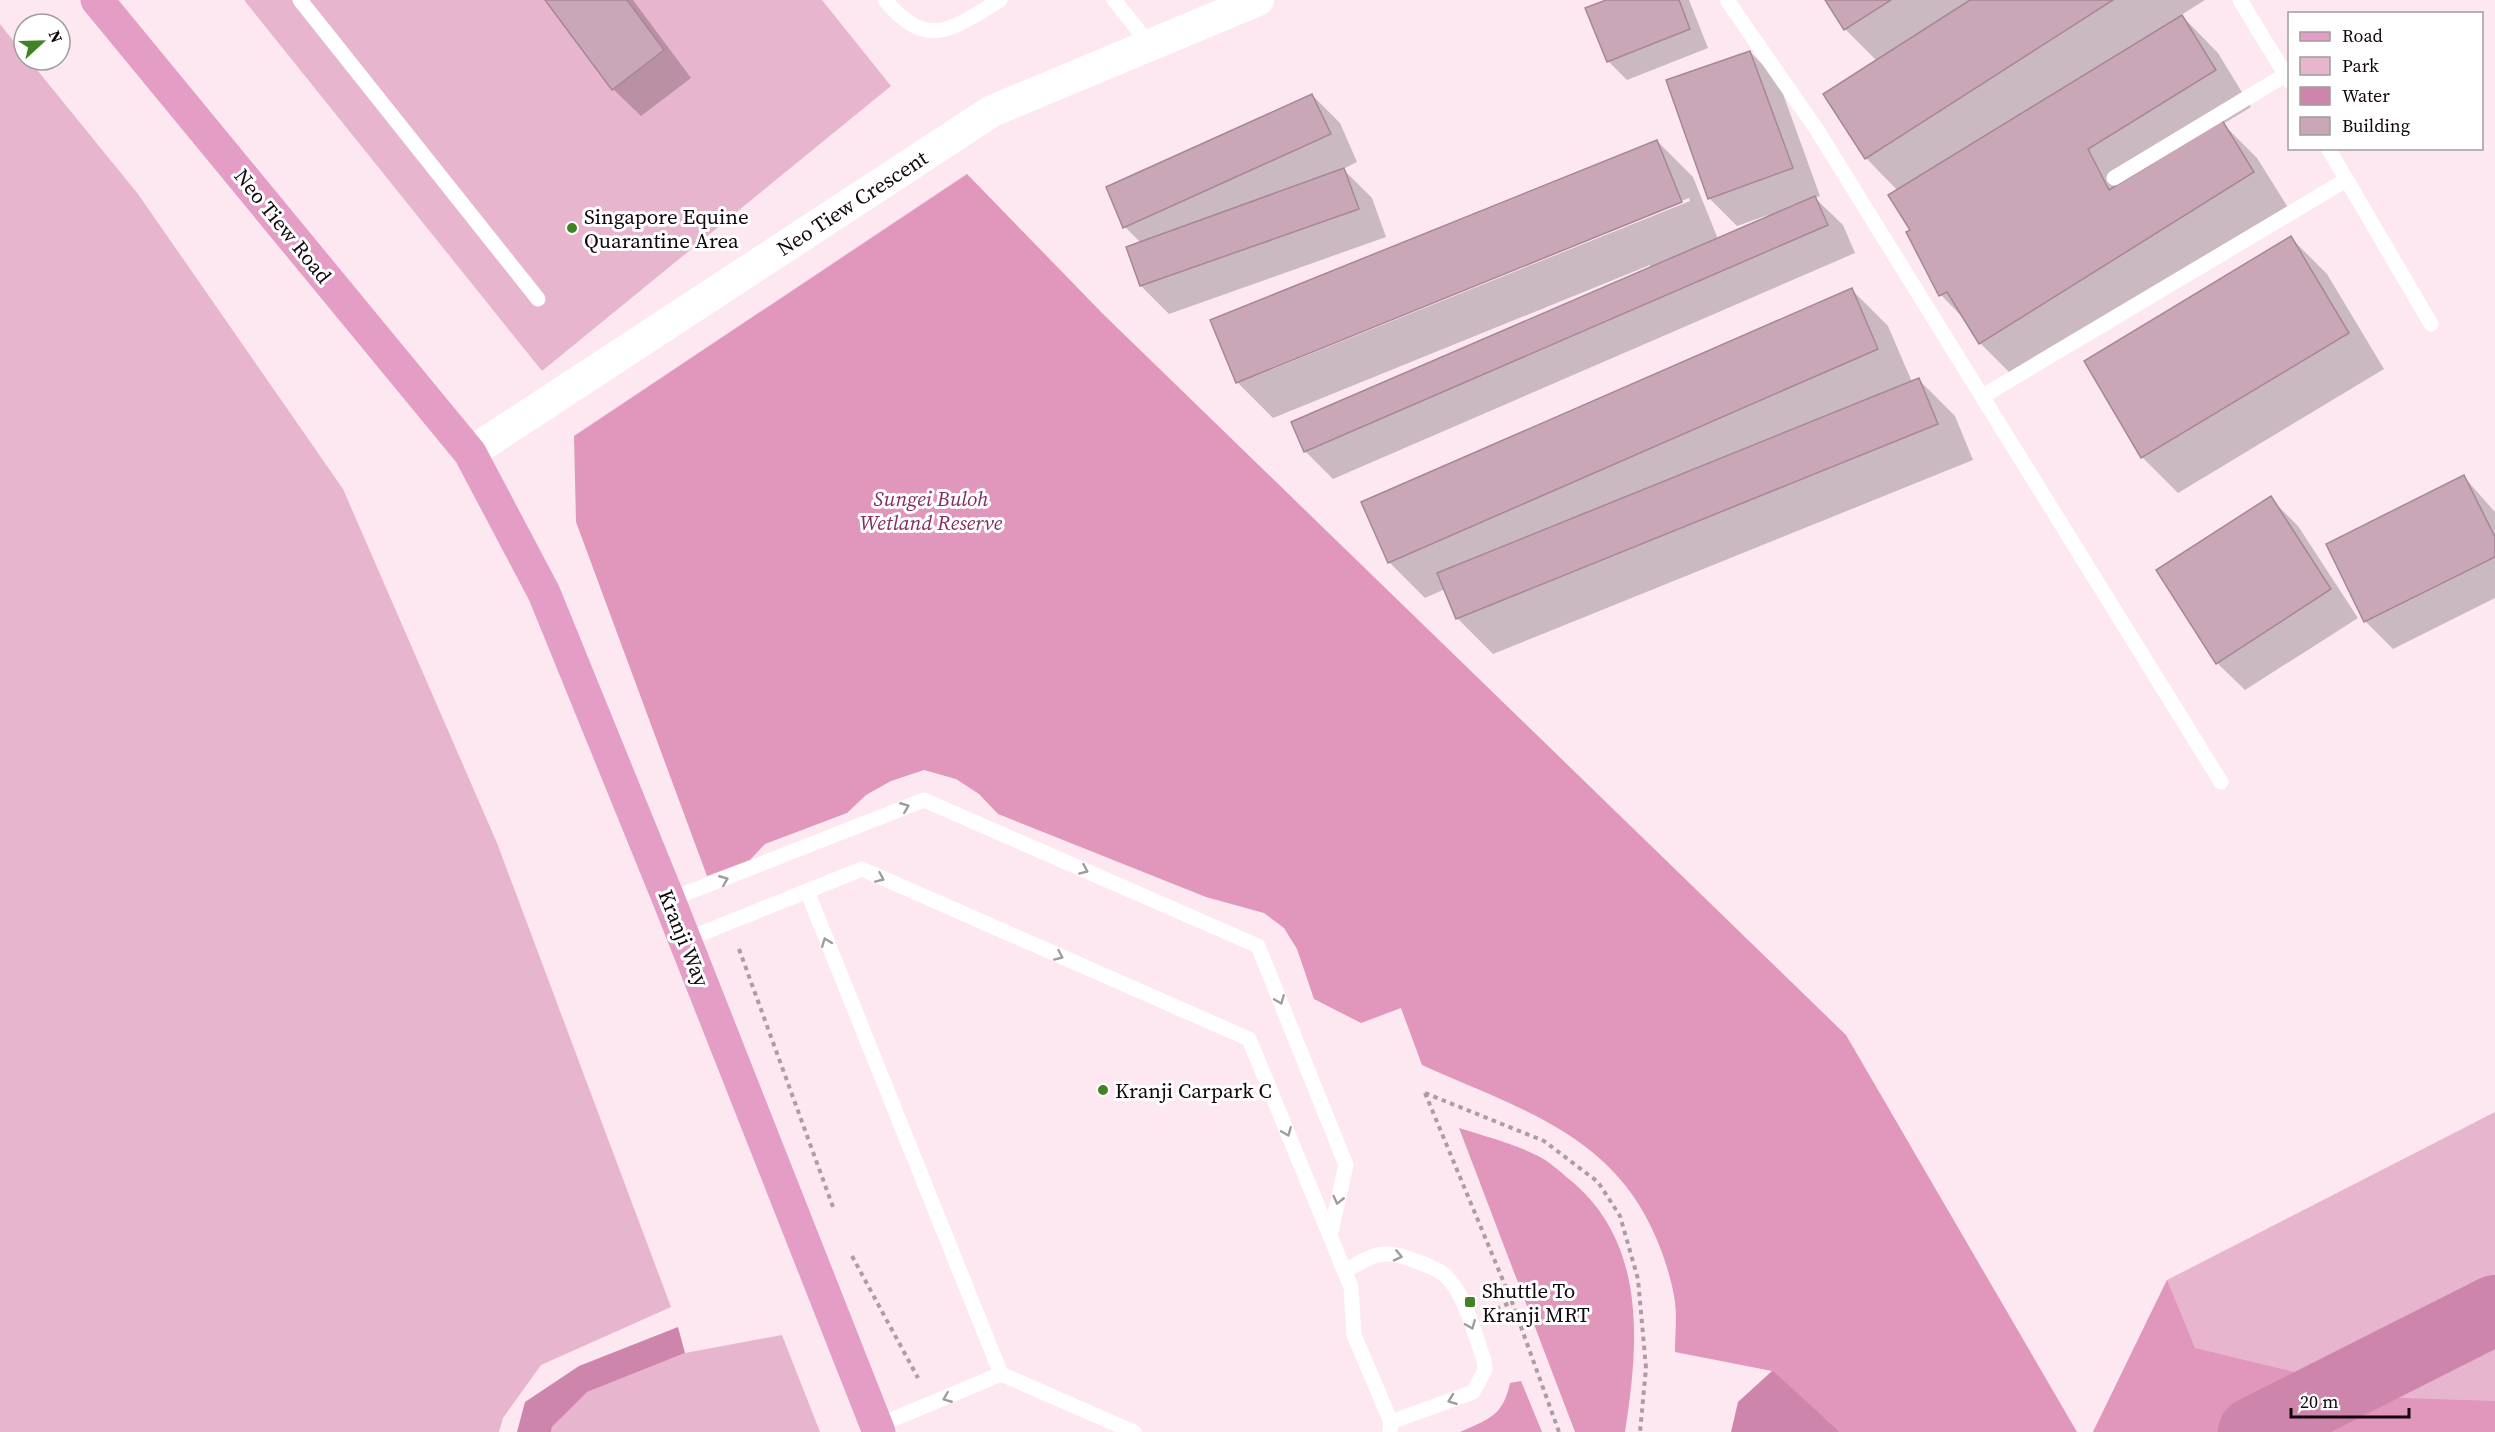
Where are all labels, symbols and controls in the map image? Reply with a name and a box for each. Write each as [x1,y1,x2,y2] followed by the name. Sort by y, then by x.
[12,12,72,72] north arrow
[2288,12,2483,150] legend
[2342,23,2383,48] text: Road
[44,27,68,46] text: N
[2342,53,2379,78] text: Park
[2342,83,2390,108] text: Water
[2342,113,2410,138] text: Building
[771,143,933,263] street label: Neo Tiew Crescent
[228,163,338,290] street label: Neo Tiew Road
[584,202,749,255] place label: Singapore Equine Quarantine Area
[565,221,579,235] marker: Singapore Equine Quarantine Area
[860,484,1003,537] park label: Sungei Buloh Wetland Reserve
[900,802,910,815] one-way arrow
[1078,863,1089,875] one-way arrow
[874,870,885,882] one-way arrow
[718,875,729,887] one-way arrow
[651,885,717,991] street label: Kranji Way
[821,937,834,947] one-way arrow
[1053,948,1064,960] one-way arrow
[1273,994,1285,1005] one-way arrow
[1115,1076,1272,1105] place label: Kranji Carpark C
[1096,1083,1110,1097] marker: Kranji Carpark C
[1280,1125,1292,1136] one-way arrow
[1332,1195,1345,1205] one-way arrow
[1393,1248,1403,1261] one-way arrow
[1482,1276,1590,1329] place label: Shuttle To Kranji MRT
[1463,1295,1477,1309] marker: Shuttle To Kranji MRT
[1464,1319,1476,1330] one-way arrow
[2291,1381,2410,1419] scale bar
[2300,1389,2338,1414] text: 20 m
[943,1391,954,1403] one-way arrow
[1447,1392,1458,1405] one-way arrow

